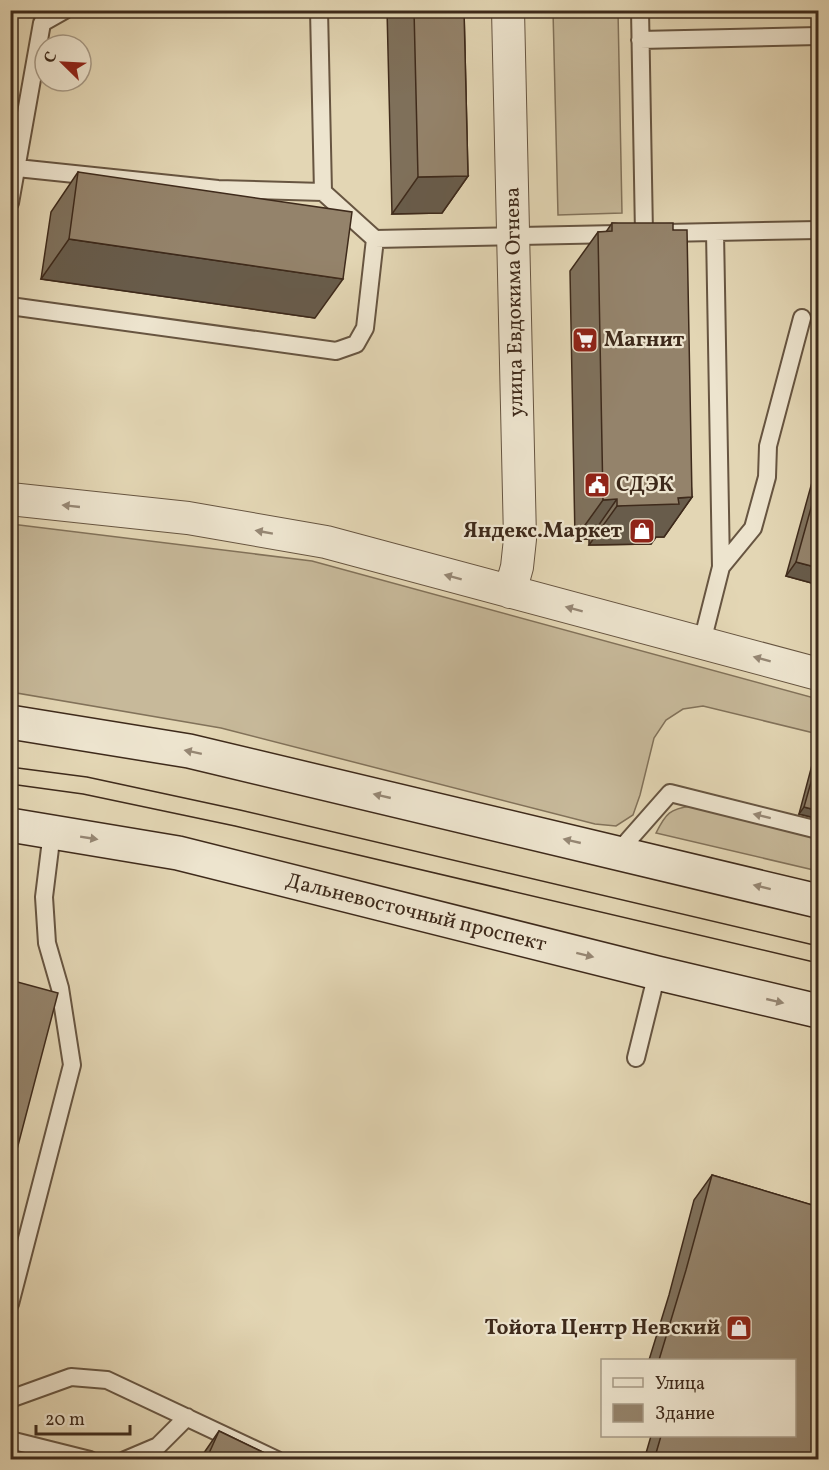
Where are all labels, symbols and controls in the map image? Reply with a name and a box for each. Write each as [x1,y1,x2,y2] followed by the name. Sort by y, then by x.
[33,33,93,93] north arrow
[39,49,63,67] text: С
[498,187,532,417] street label: улица Евдокима Огнева
[570,325,600,355] supermarket icon: Магнит
[604,326,685,355] place label: Магнит
[582,470,612,500] public building icon: СДЭК
[616,471,674,500] place label: СДЭК
[61,501,80,510] one-way arrow
[627,516,657,546] shop icon: Яндекс.Маркет
[464,517,622,546] place label: Яндекс.Маркет
[254,527,273,536] one-way arrow
[444,572,462,581] one-way arrow
[564,603,583,613] one-way arrow
[753,653,771,663] one-way arrow
[183,747,202,756] one-way arrow
[373,791,392,801] one-way arrow
[753,810,771,820] one-way arrow
[80,834,99,843] one-way arrow
[563,835,581,845] one-way arrow
[283,867,550,960] street label: Дальневосточный проспект
[753,882,771,892] one-way arrow
[576,951,594,961] one-way arrow
[765,997,784,1006] one-way arrow
[724,1313,754,1343] shop icon: Тойота Центр Невский
[485,1314,720,1343] place label: Тойота Центр Невский
[601,1359,796,1437] legend
[655,1372,705,1397] text: Улица
[36,1398,130,1436] scale bar
[655,1402,715,1427] text: Здание
[45,1408,85,1433] text: 20 m

